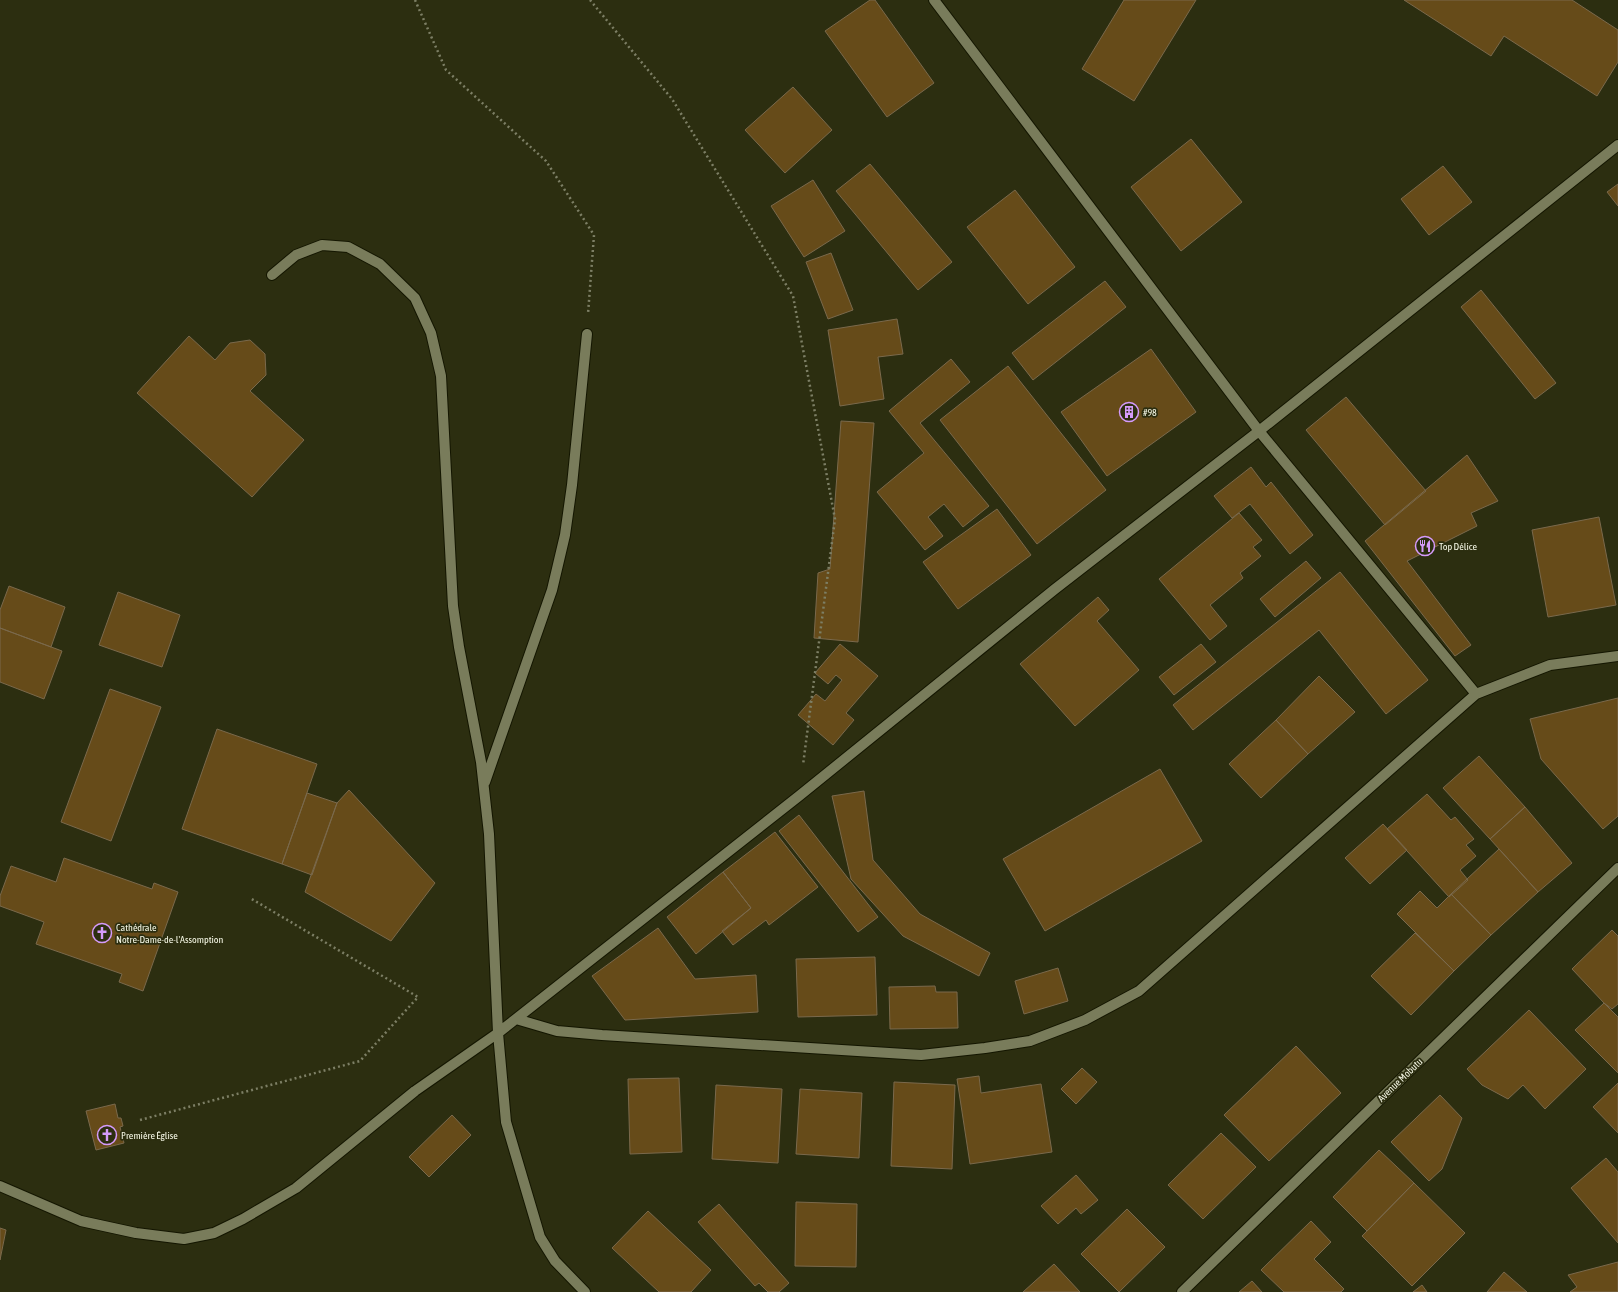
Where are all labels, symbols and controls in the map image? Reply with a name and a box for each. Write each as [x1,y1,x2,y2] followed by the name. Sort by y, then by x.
[1118,401,1140,423] building icon: #98
[1143,407,1157,418] place label: #98
[1414,535,1436,557] restaurant icon: Top Délice
[1439,541,1477,552] place label: Top Délice
[91,922,113,944] church icon: Cathédrale Notre-Dame-de-l'Assomption
[116,922,224,945] place label: Cathédrale Notre-Dame-de-l'Assomption
[1375,1056,1425,1104] street label: Avenue Mobutu
[96,1124,118,1146] church icon: Première Église
[121,1130,178,1141] place label: Première Église

